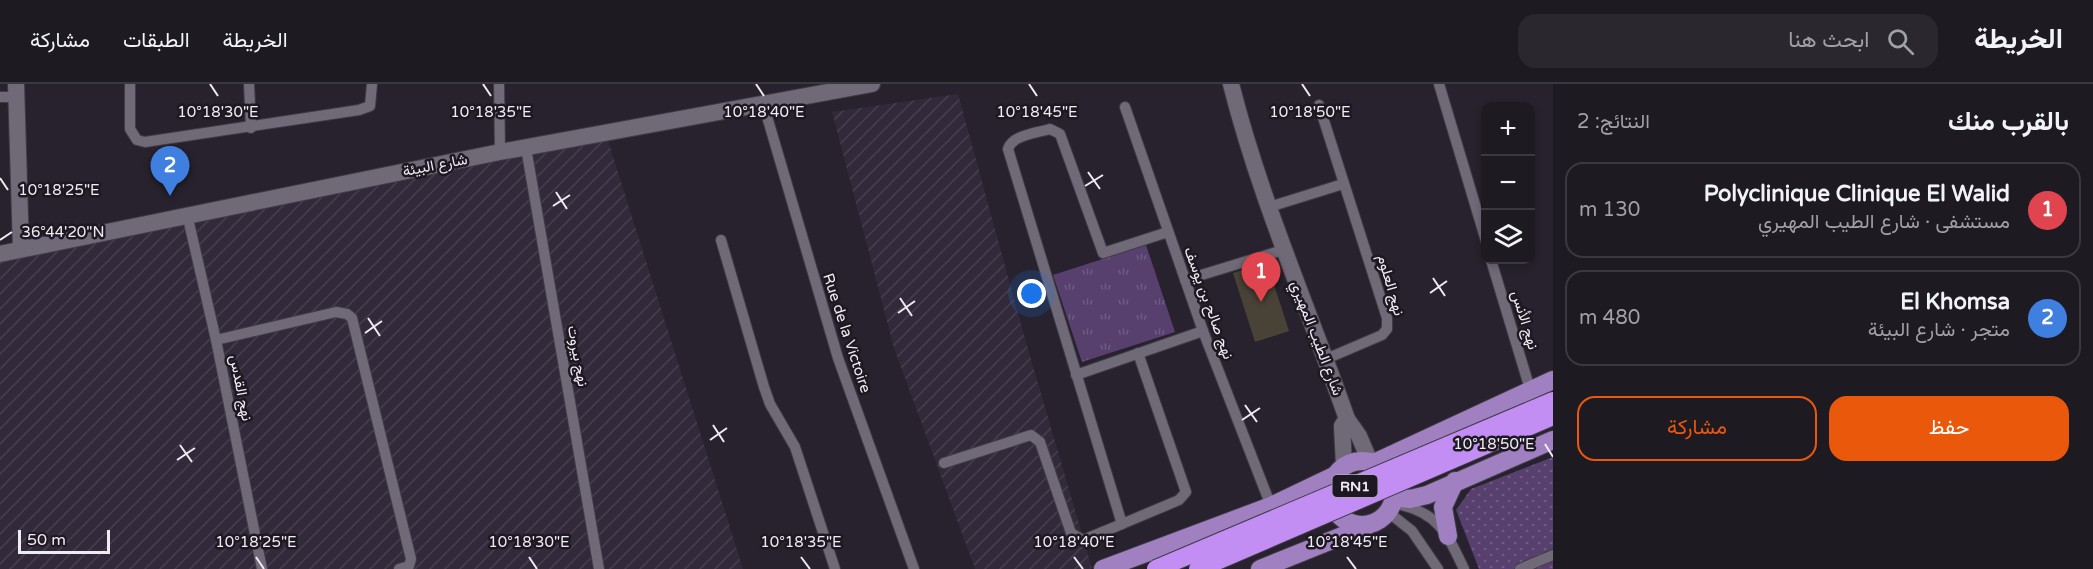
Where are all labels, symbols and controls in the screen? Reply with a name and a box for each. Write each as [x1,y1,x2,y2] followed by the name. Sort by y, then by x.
[1518,14,1938,68] search box
[1974,22,2063,56] text: الخريطة
[1884,25,1917,58] icon: search
[1788,27,1869,53] text: ابحث هنا
[30,28,90,53] text: مشاركة
[123,28,190,53] text: الطبقات
[223,28,288,53] text: الخريطة
[1481,102,1535,264] map controls
[1481,102,1535,156] button: +
[177,103,259,121] text: 10°18'30"E
[450,103,532,121] text: 10°18'35"E
[723,103,805,121] text: 10°18'40"E
[996,103,1078,121] text: 10°18'45"E
[1269,103,1351,121] text: 10°18'50"E
[1948,106,2069,137] text: بالقرب منك
[1577,110,1650,134] text: النتائج: 2
[150,147,190,196] pin: 2
[401,150,469,182] street label: شارع البيئة
[1481,156,1535,210] button: −
[18,181,100,199] text: 10°18'25"E
[1704,181,2010,207] text: Polyclinique Clinique El Walid
[1579,198,1640,222] text: 130 m
[2041,198,2054,222] text: 1
[1481,210,1535,264] button: layers
[1758,210,2010,234] text: مستشفى · شارع الطيب المهيري
[22,223,104,241] text: 36°44'20"N
[1178,244,1238,362] street label: نهج صالح بن يوسف
[1242,252,1280,302] pin: 1
[1372,252,1408,318] street label: نهج العلوم
[819,271,875,395] street label: Rue de la Victoire
[1283,278,1347,400] street label: شارع الطيب المهيري
[1017,279,1046,308] your location
[1506,288,1542,352] street label: نهج الأنس
[1900,289,2010,315] text: El Khomsa
[1579,306,1640,330] text: 480 m
[2041,306,2054,330] text: 2
[1868,318,2010,342] text: متجر · شارع البيئة
[562,324,592,388] street label: نهج بيروت
[224,353,256,423] street label: نهج القدس
[1577,396,1817,461] button: مشاركة
[1829,396,2069,461] button: حفظ
[1453,435,1535,453] text: 10°18'50"E
[1332,475,1378,497] road number: RN1
[18,527,110,554] scale bar
[27,530,66,550] text: 50 m
[215,533,297,551] text: 10°18'25"E
[488,533,570,551] text: 10°18'30"E
[760,533,842,551] text: 10°18'35"E
[1033,533,1115,551] text: 10°18'40"E
[1306,533,1388,551] text: 10°18'45"E

